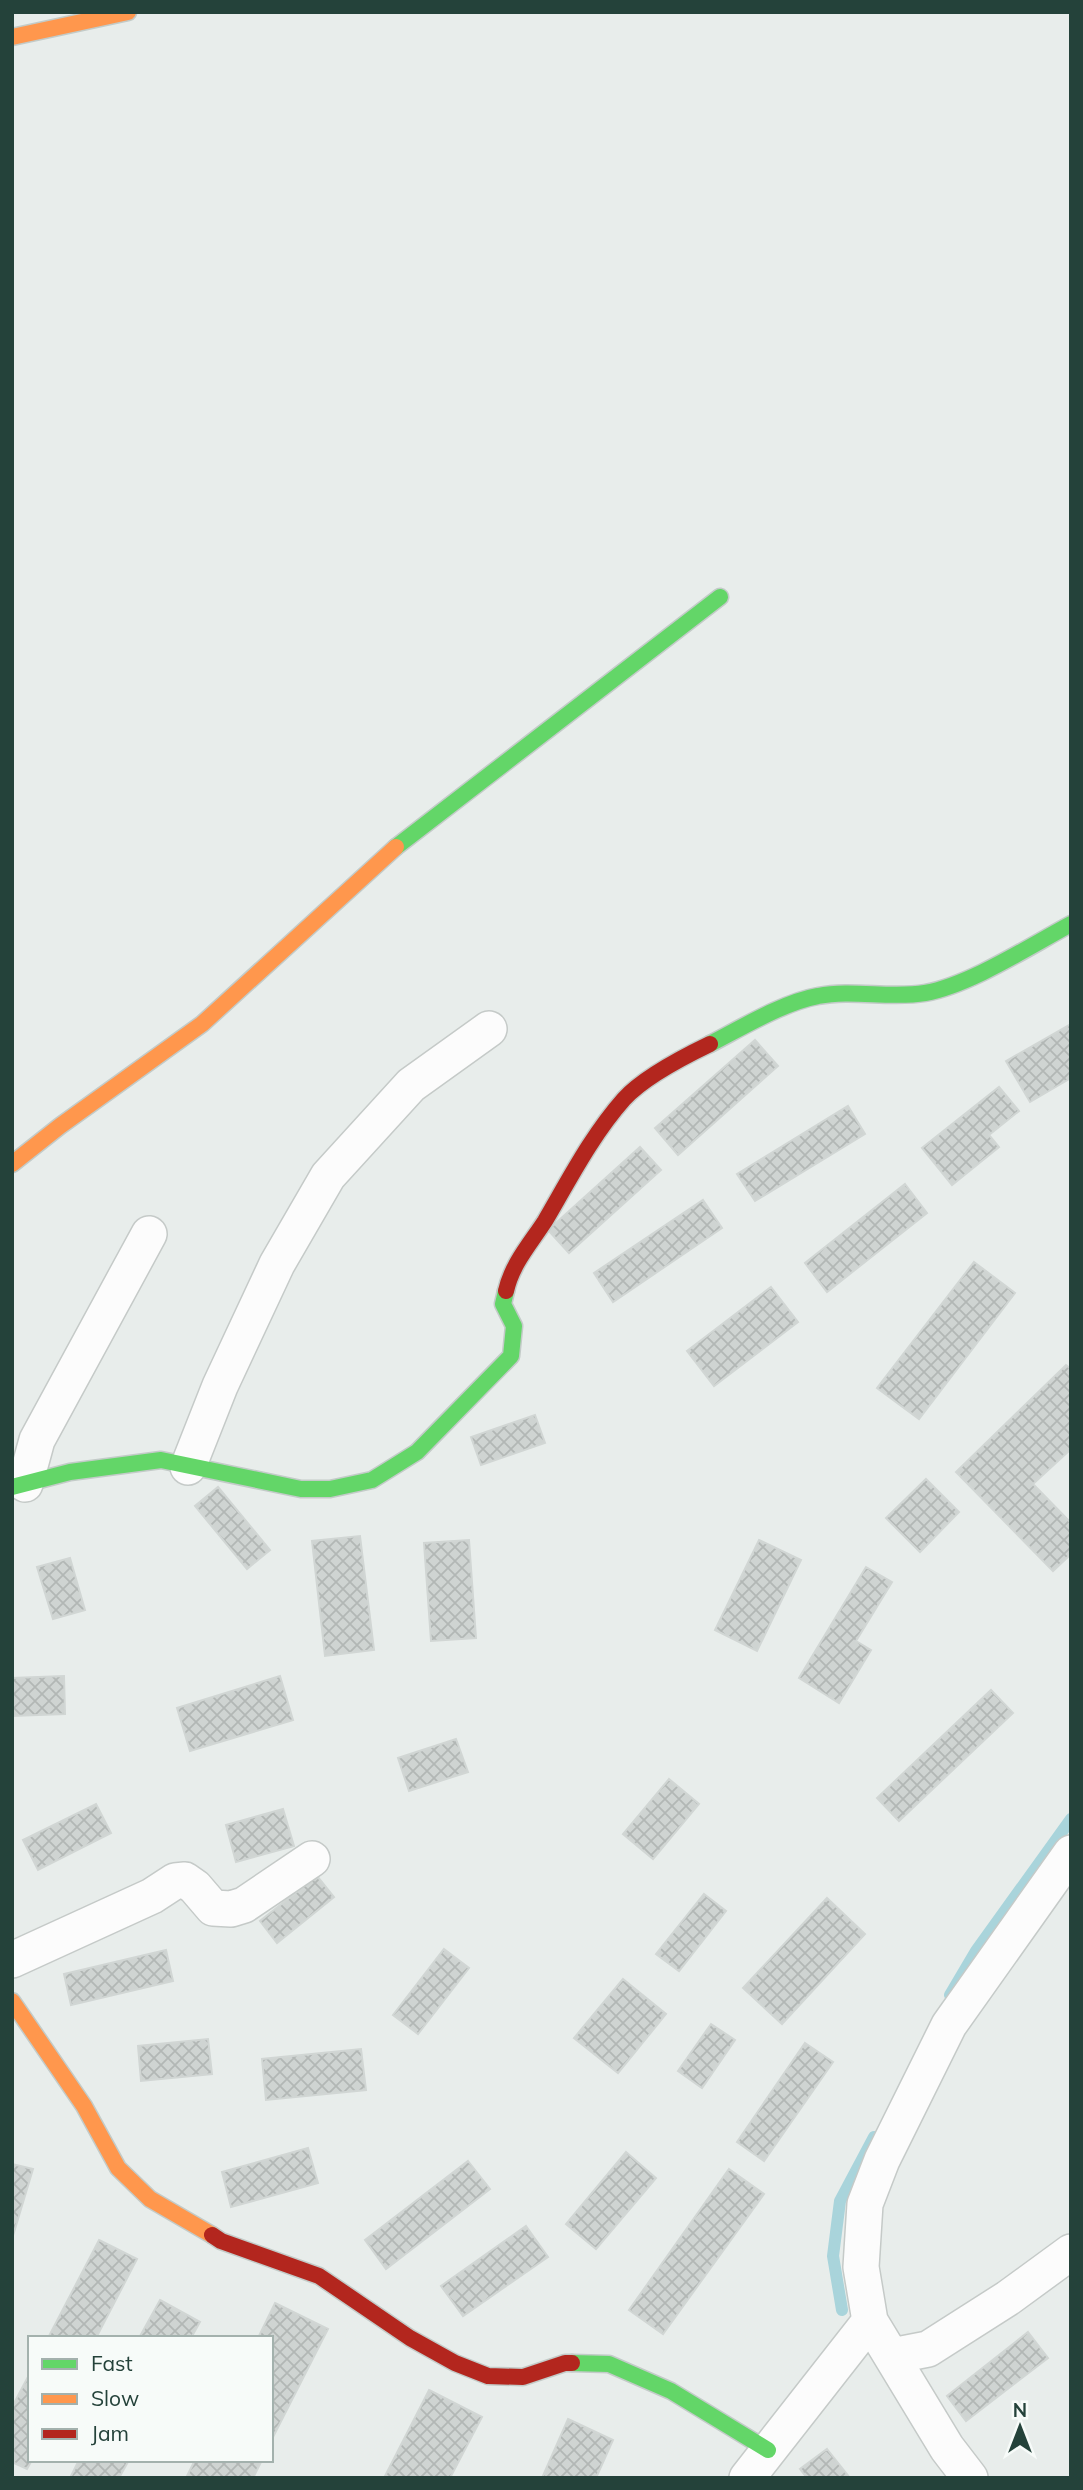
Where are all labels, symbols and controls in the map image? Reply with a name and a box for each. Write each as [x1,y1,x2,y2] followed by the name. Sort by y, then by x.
[28,2336,273,2462] legend
[91,2350,133,2376] text: Fast
[91,2385,139,2411] text: Slow
[985,2392,1055,2462] north arrow
[1013,2398,1027,2422] text: N
[91,2420,129,2446] text: Jam

